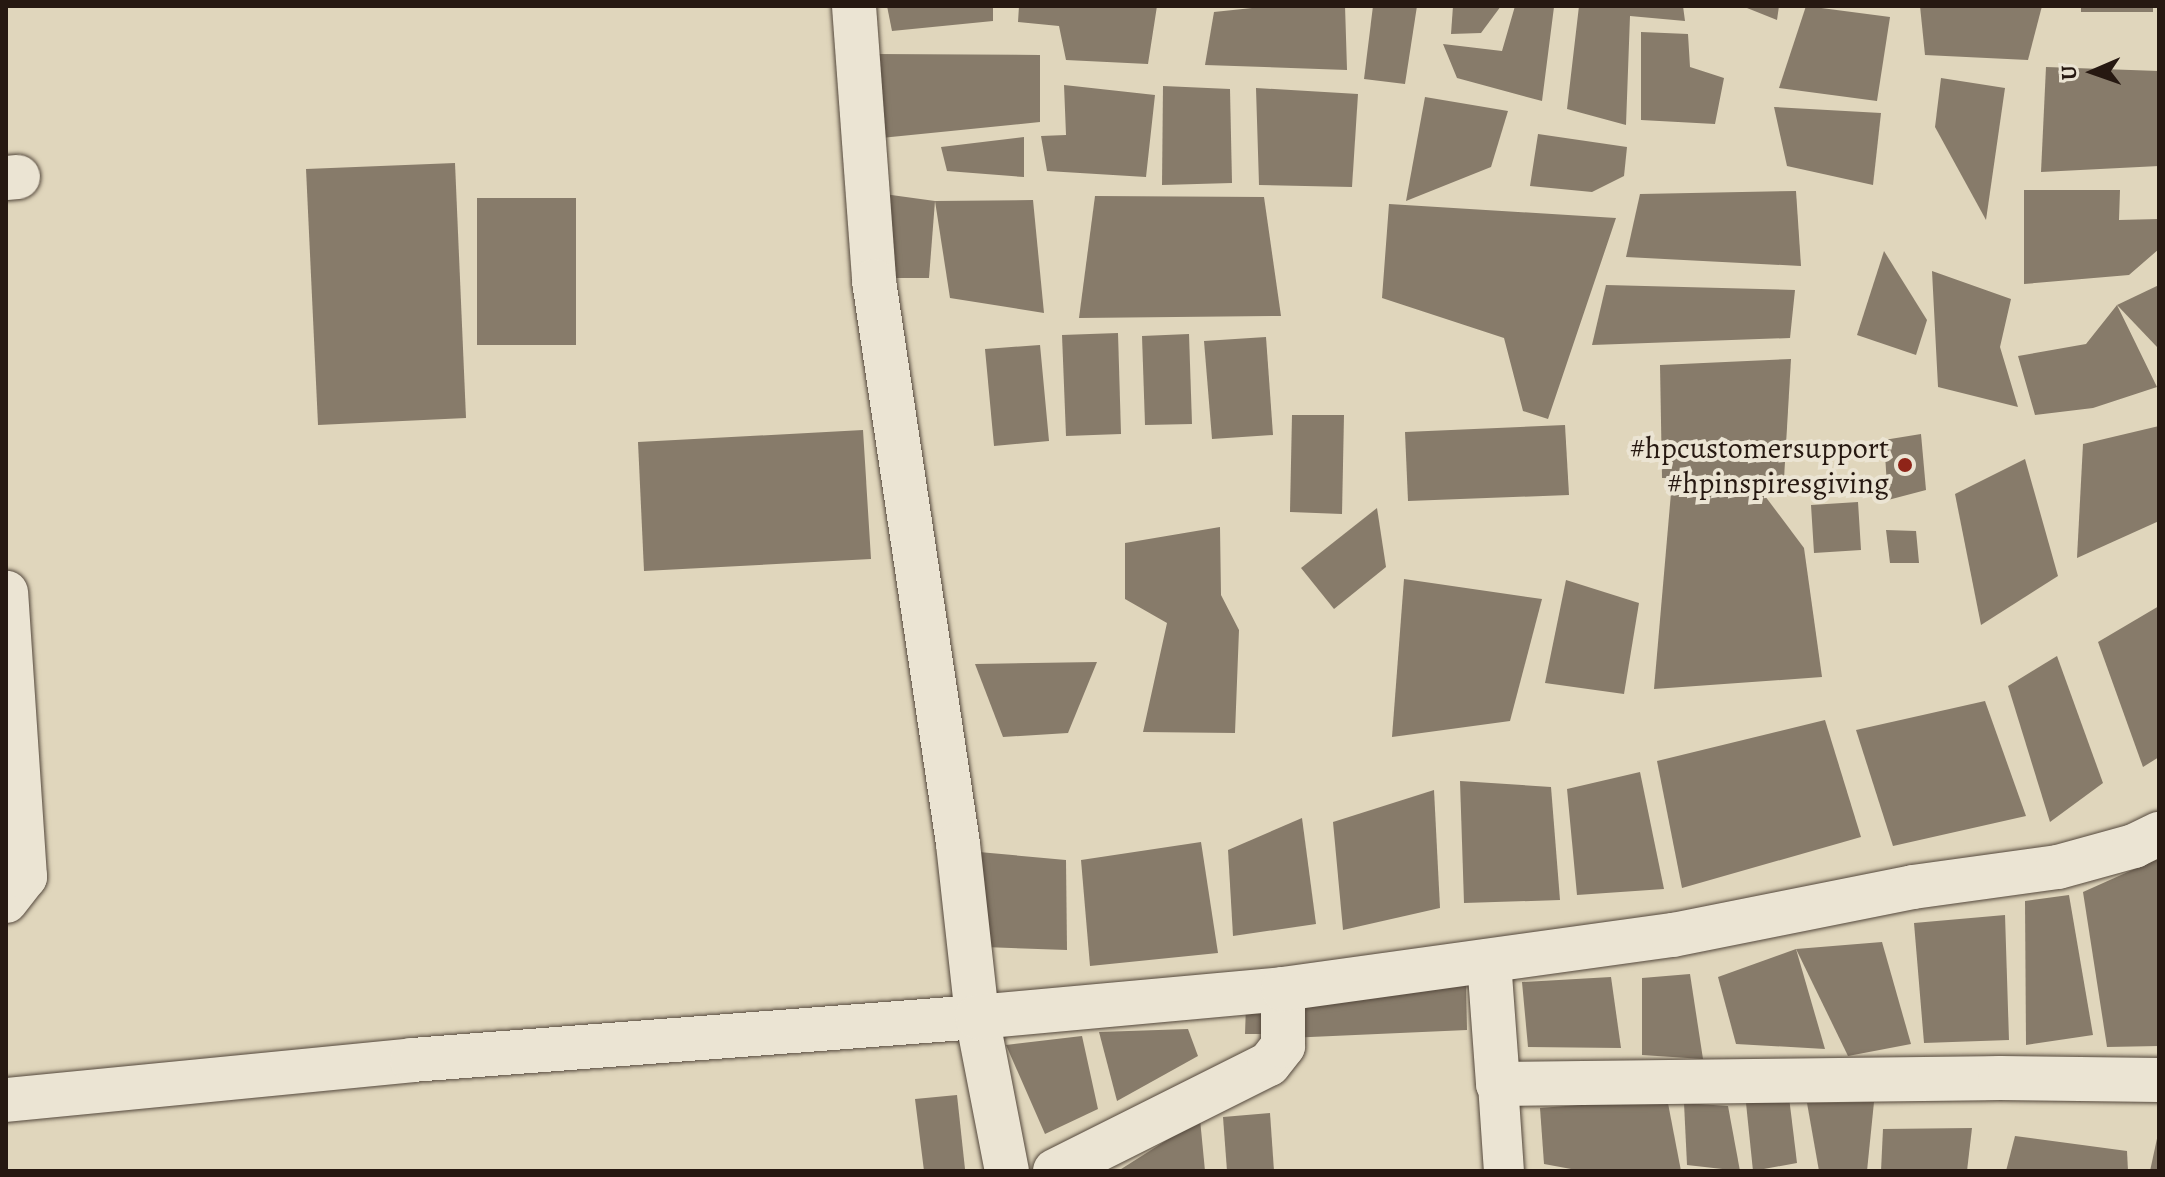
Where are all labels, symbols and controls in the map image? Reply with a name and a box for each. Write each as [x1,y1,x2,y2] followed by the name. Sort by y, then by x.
[2053,32,2133,112] north arrow
[2054,65,2084,81] text: U
[1630,430,1889,500] place label: #hpcustomersupport #hpinspiresgiving
[1896,456,1914,474] marker: #hpcustomersupport #hpinspiresgiving

